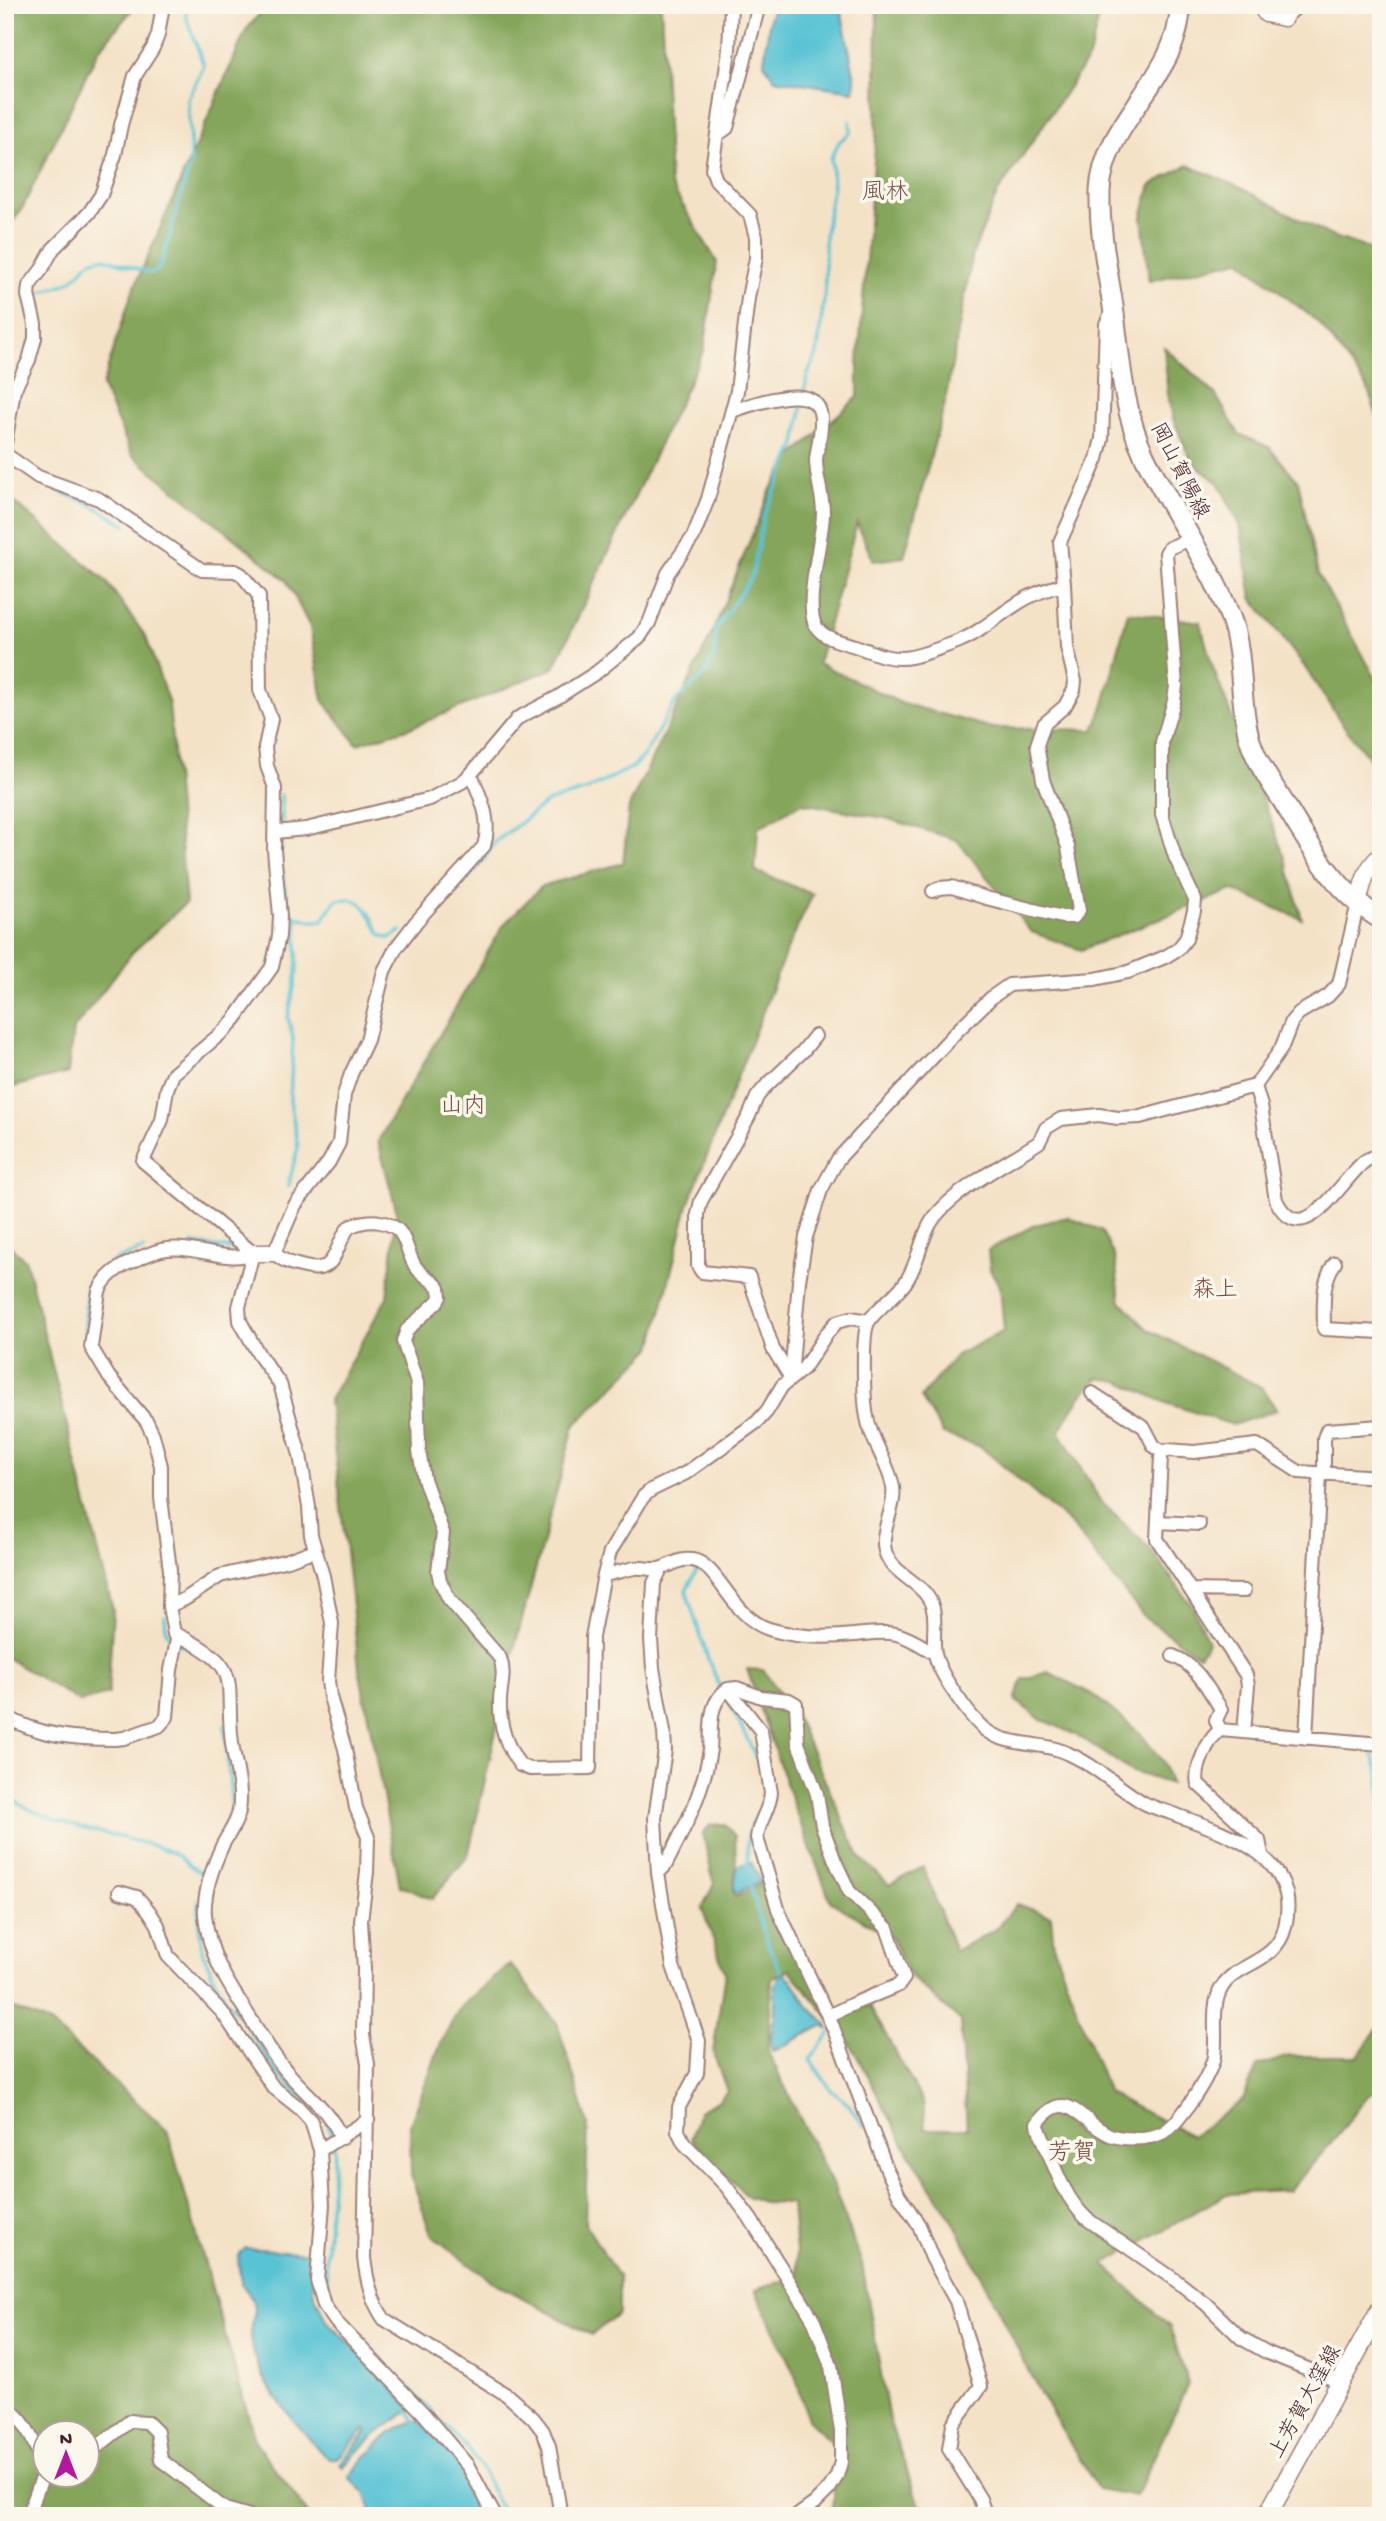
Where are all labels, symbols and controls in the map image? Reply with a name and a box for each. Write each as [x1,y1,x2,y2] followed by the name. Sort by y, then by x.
[862,179,908,207] district label: 風林
[1143,419,1214,524] street label: 岡山賀陽線
[440,1093,486,1121] district label: 山内
[1192,1277,1238,1305] district label: 森上
[1048,2139,1096,2169] district label: 芳賀
[1264,2341,1349,2464] street label: 上芳賀大窪線
[32,2420,102,2490] north arrow
[60,2429,72,2452] text: N

